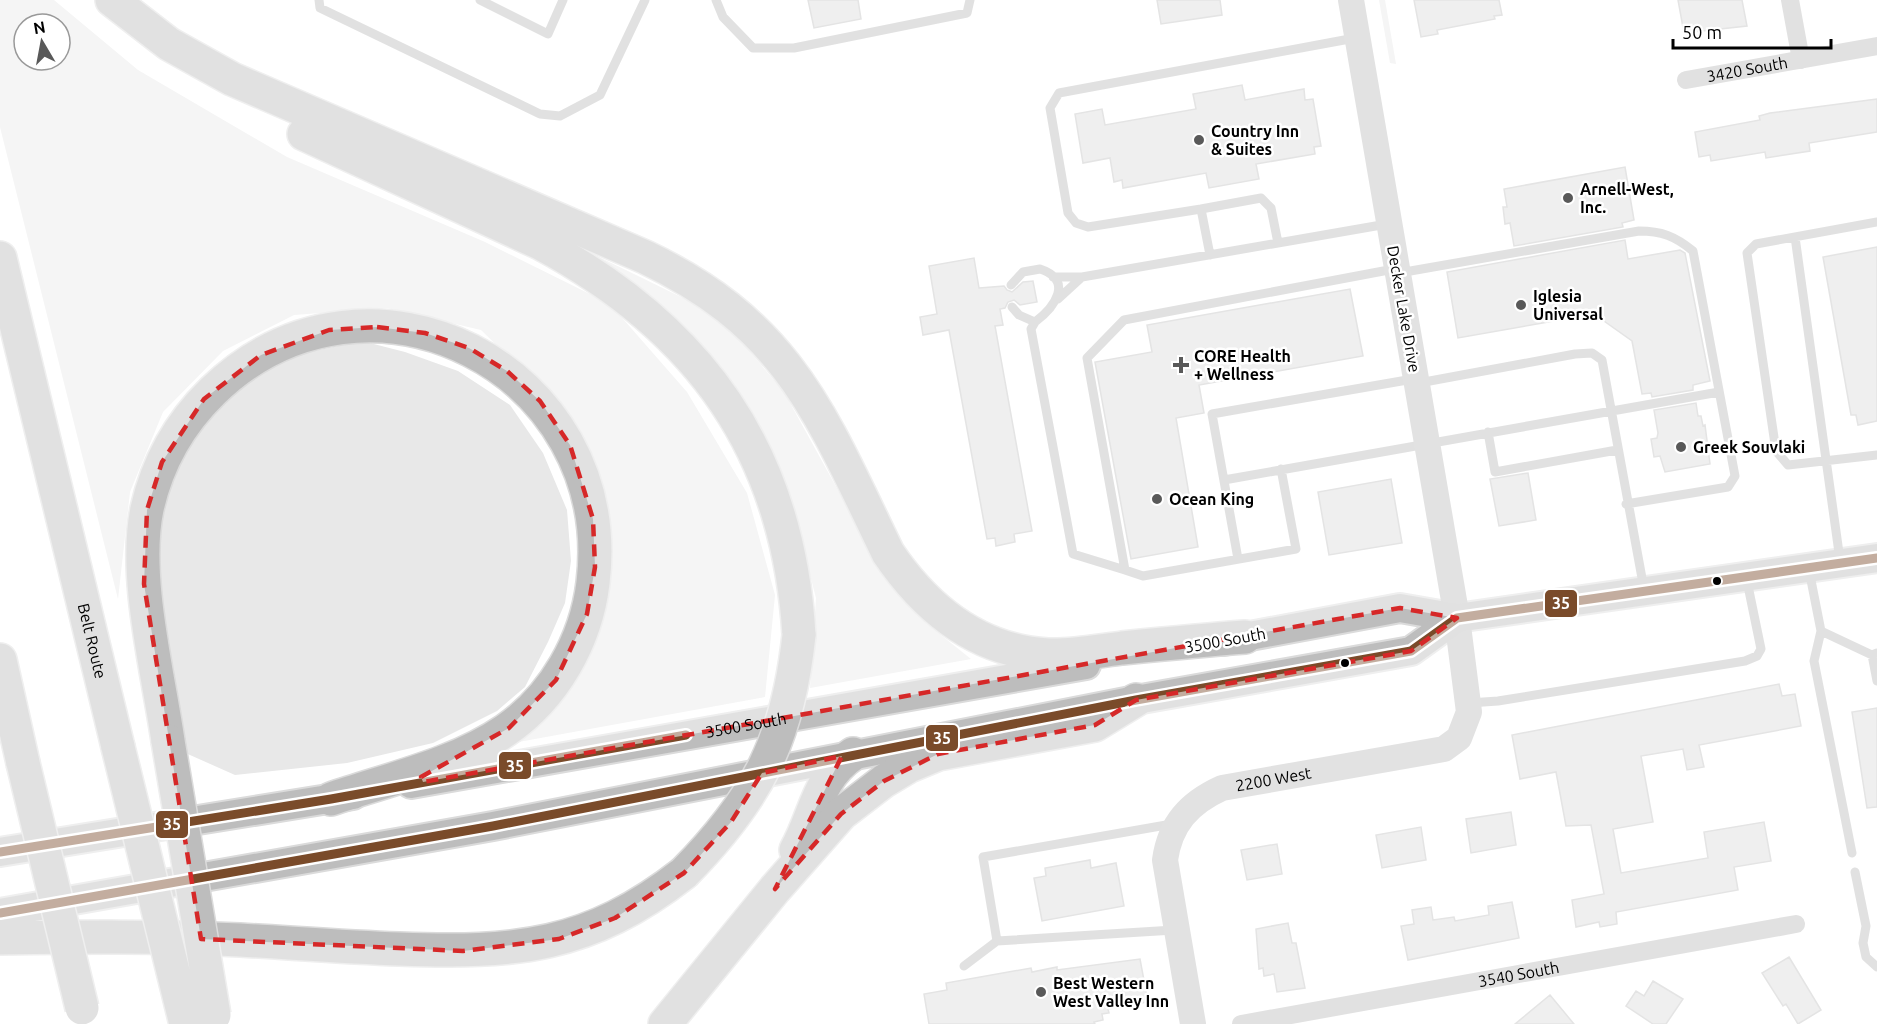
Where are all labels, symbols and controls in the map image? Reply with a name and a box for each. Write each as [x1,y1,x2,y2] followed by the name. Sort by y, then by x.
[12,12,72,72] north arrow
[1673,12,1830,50] scale bar
[32,17,47,37] text: N
[1682,22,1722,42] text: 50 m
[1705,53,1789,85] street label: 3420 South
[1211,122,1299,158] place label: Country Inn & Suites
[1192,133,1206,147] marker: Country Inn & Suites
[1580,180,1674,216] place label: Arnell-West, Inc.
[1561,191,1575,205] marker: Arnell-West, Inc.
[1384,244,1424,374] street label: Decker Lake Drive
[1533,287,1603,323] place label: Iglesia Universal
[1514,298,1528,312] marker: Iglesia Universal
[1194,347,1291,383] place label: CORE Health + Wellness
[1172,356,1190,374] marker: CORE Health + Wellness
[1693,438,1805,456] place label: Greek Souvlaki
[1674,440,1688,454] marker: Greek Souvlaki
[1169,490,1254,508] place label: Ocean King
[1150,492,1164,506] marker: Ocean King
[1711,575,1723,587] unlabelled marker
[1544,589,1578,618] line badge: 35
[1552,594,1570,612] text: 35
[75,602,110,680] street label: Belt Route
[1183,624,1267,656] street label: 3500 South
[1339,657,1351,669] unlabelled marker
[704,709,788,741] street label: 3500 South
[925,724,959,752] line badge: 35
[933,729,951,747] text: 35
[498,751,532,780] line badge: 35
[506,757,524,775] text: 35
[1234,763,1313,794] street label: 2200 West
[155,810,189,839] line badge: 35
[163,815,181,833] text: 35
[1477,958,1561,990] street label: 3540 South
[1053,974,1169,1010] place label: Best Western West Valley Inn
[1034,985,1048,999] marker: Best Western West Valley Inn

